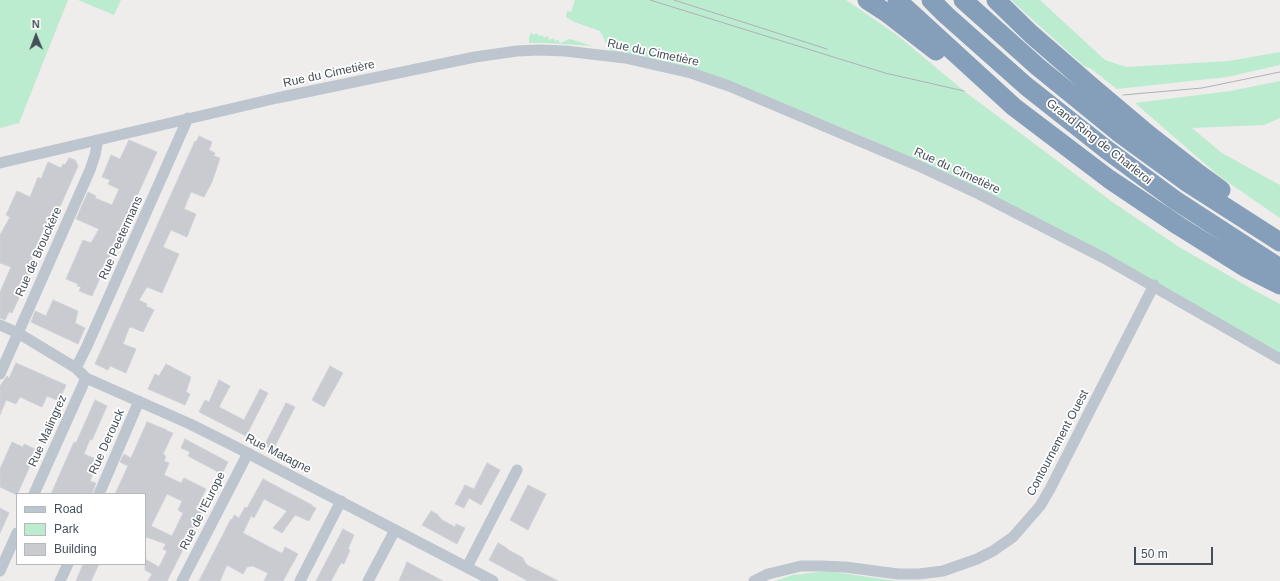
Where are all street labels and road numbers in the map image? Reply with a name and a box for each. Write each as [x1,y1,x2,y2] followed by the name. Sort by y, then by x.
[606,36,700,70] street label: Rue du Cimetière
[282,57,376,91] street label: Rue du Cimetière
[1043,96,1155,188] street label: Grand Ring de Charleroi
[912,145,1002,197] street label: Rue du Cimetière
[96,194,146,282] street label: Rue Peetermans
[13,205,65,299] street label: Rue de Brouckère
[1024,387,1092,499] street label: Contournement Ouest
[26,393,70,469] street label: Rue Malingrez
[86,407,128,477] street label: Rue Derouck
[243,431,313,477] street label: Rue Matagne
[177,470,229,552] street label: Rue de l'Europe

